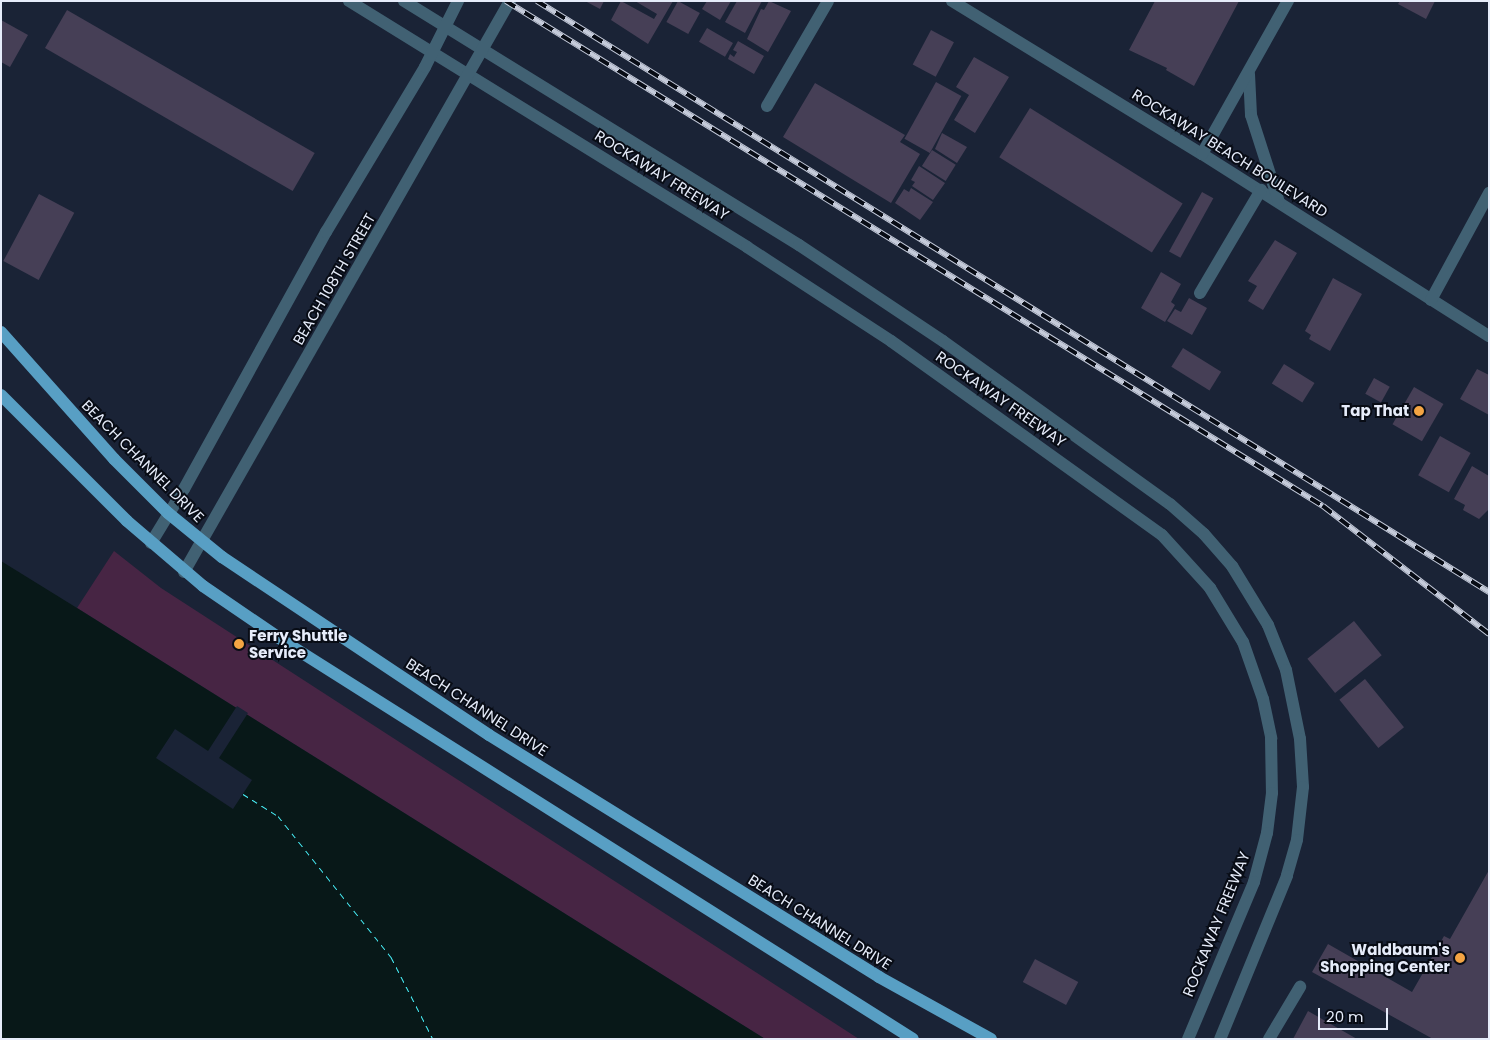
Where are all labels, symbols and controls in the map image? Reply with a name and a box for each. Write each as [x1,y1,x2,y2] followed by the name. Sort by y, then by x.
[1129,85,1331,221] street label: ROCKAWAY BEACH BOULEVARD
[592,126,732,224] street label: ROCKAWAY FREEWAY
[289,210,379,348] street label: BEACH 108TH STREET
[932,347,1070,451] street label: ROCKAWAY FREEWAY
[78,396,208,526] street label: BEACH CHANNEL DRIVE
[1341,402,1409,420] place label: Tap That
[1413,405,1425,417] marker: Tap That
[249,626,347,661] place label: Ferry Shuttle Service
[233,638,245,650] marker: Ferry Shuttle Service
[403,654,551,760] street label: BEACH CHANNEL DRIVE
[1179,849,1253,999] street label: ROCKAWAY FREEWAY
[745,871,895,973] street label: BEACH CHANNEL DRIVE
[1320,940,1450,975] place label: Waldbaum's Shopping Center
[1454,952,1466,964] marker: Waldbaum's Shopping Center
[1320,998,1390,1030] scale bar
[1326,1006,1364,1027] text: 20 m

